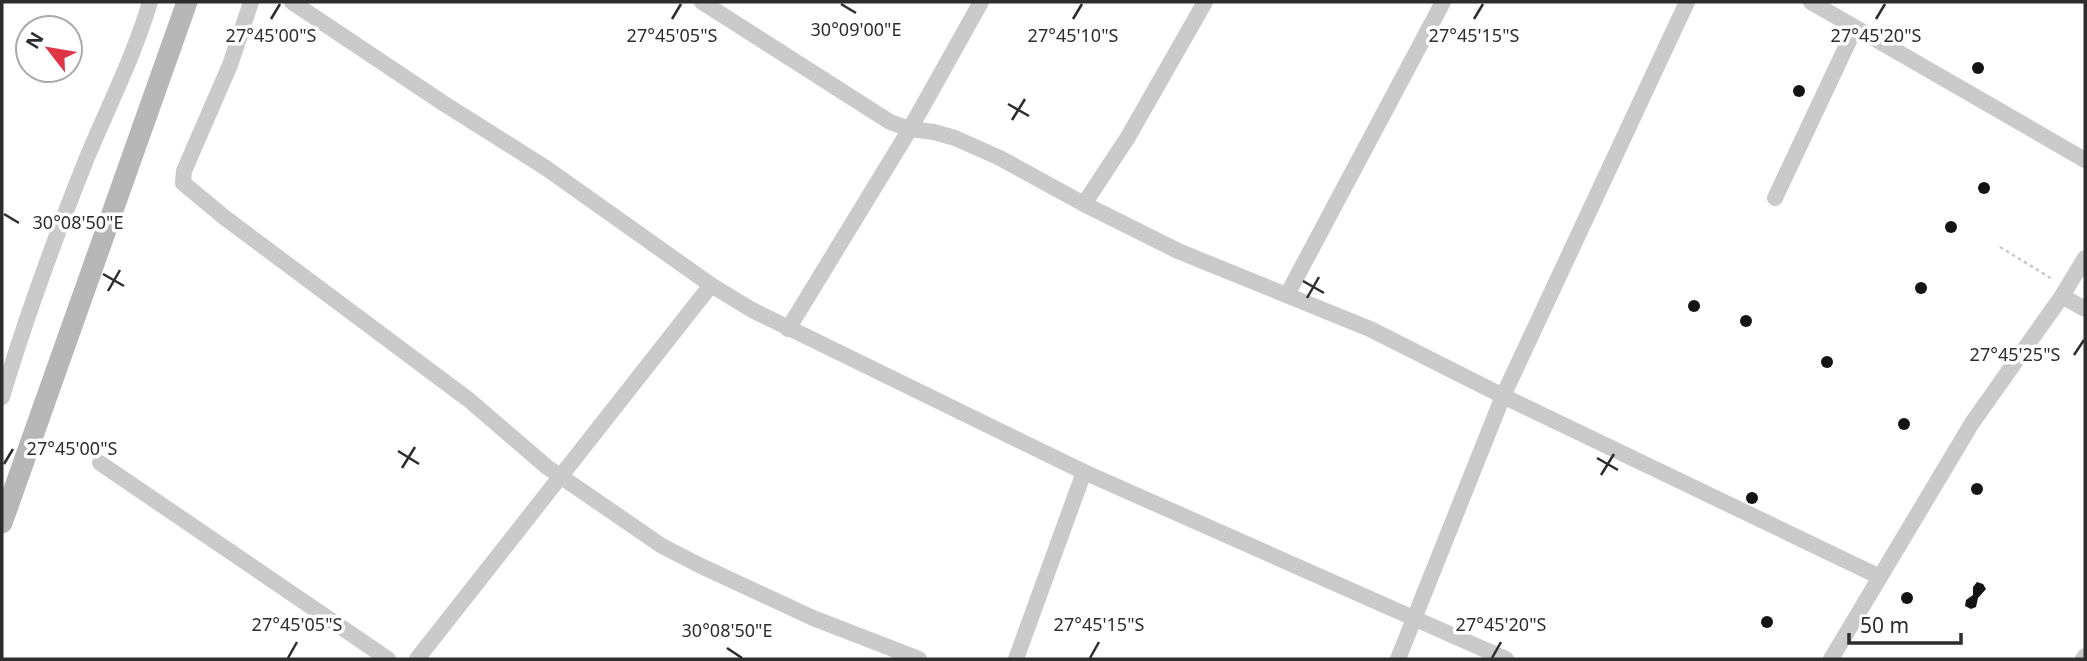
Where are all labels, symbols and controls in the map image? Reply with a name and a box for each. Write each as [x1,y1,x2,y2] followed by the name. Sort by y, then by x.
[14,14,84,84] north arrow
[811,17,901,41] text: 30°09'00"E
[226,23,316,47] text: 27°45'00"S
[627,23,717,47] text: 27°45'05"S
[1028,23,1118,47] text: 27°45'10"S
[1429,23,1519,47] text: 27°45'15"S
[1831,23,1921,47] text: 27°45'20"S
[19,27,50,54] text: N
[33,210,123,234] text: 30°08'50"E
[1970,342,2060,366] text: 27°45'25"S
[27,436,117,460] text: 27°45'00"S
[1849,602,1961,646] scale bar
[1860,611,1909,639] text: 50 m
[252,612,342,636] text: 27°45'05"S
[1054,612,1144,636] text: 27°45'15"S
[1456,612,1546,636] text: 27°45'20"S
[682,618,772,642] text: 30°08'50"E

